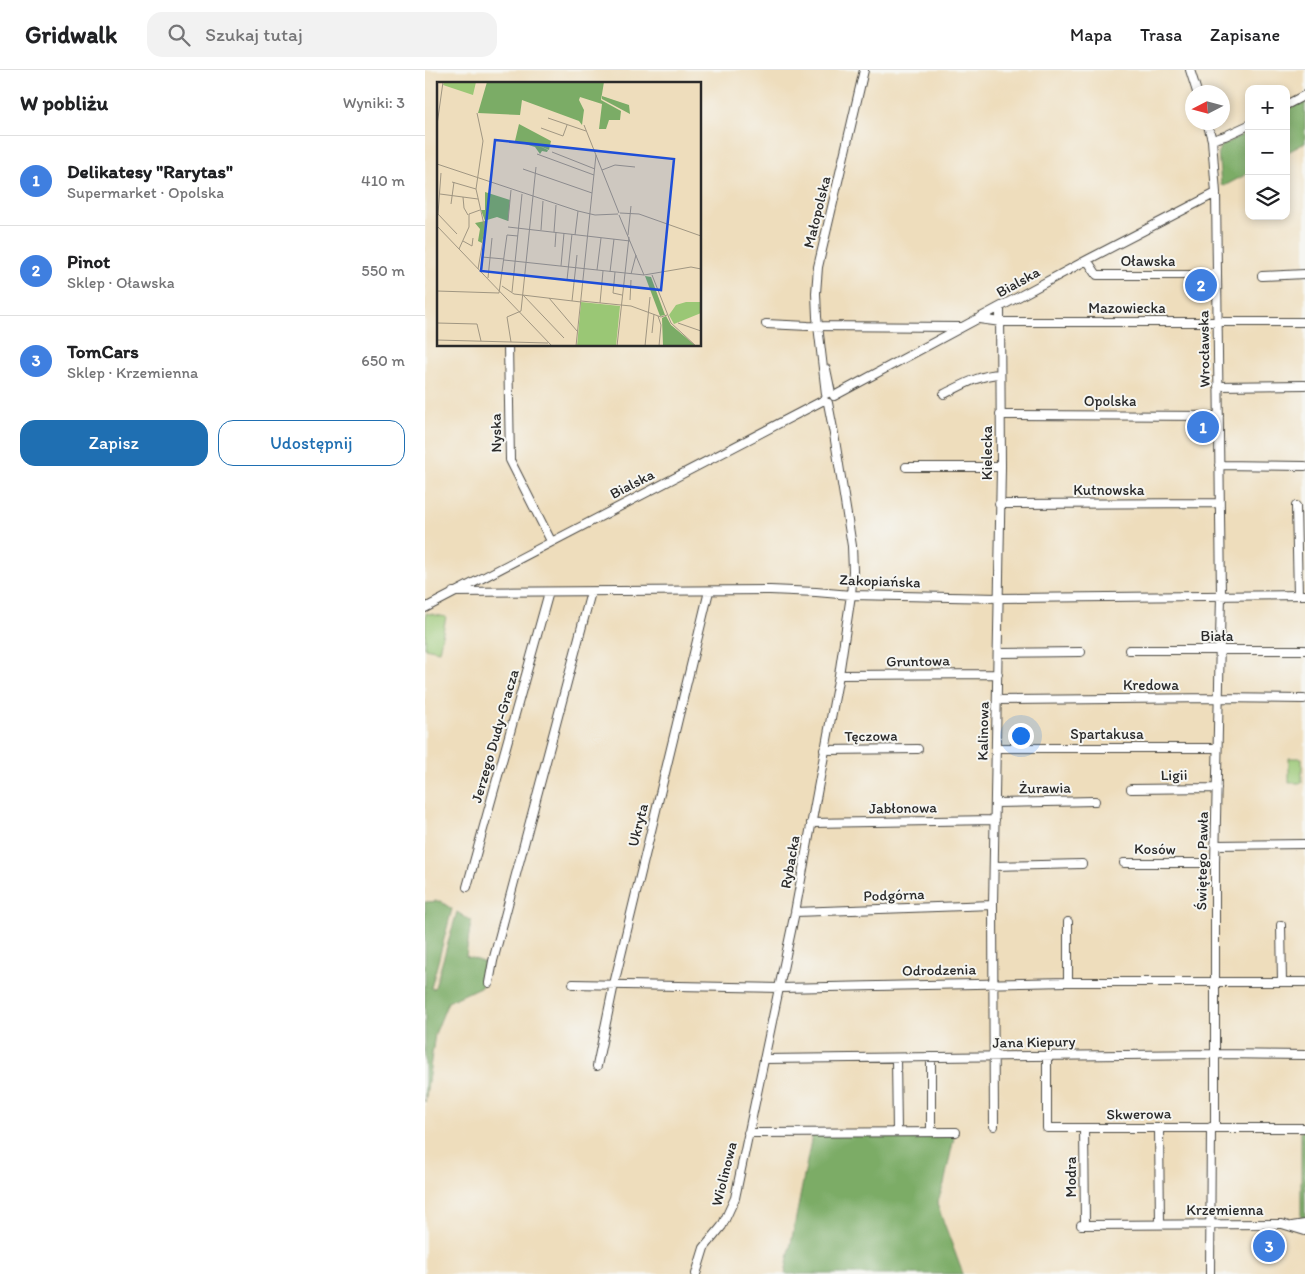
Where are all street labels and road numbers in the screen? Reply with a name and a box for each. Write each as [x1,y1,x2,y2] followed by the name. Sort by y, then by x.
[799,174,835,250] street label: Małopolska
[1120,252,1176,270] street label: Oławska
[993,263,1043,301] street label: Bialska
[1088,299,1166,317] street label: Mazowiecka
[1194,310,1214,388] street label: Wrocławska
[1084,392,1137,410] street label: Opolska
[487,413,505,453] street label: Nyska
[978,426,996,480] street label: Kielecka
[607,465,657,503] street label: Bialska
[1073,481,1145,499] street label: Kutnowska
[839,571,921,591] street label: Zakopiańska
[1201,627,1234,645] street label: Biała
[886,651,950,671] street label: Gruntowa
[467,667,523,805] street label: Jerzego Dudy-Gracza
[1123,676,1179,694] street label: Kredowa
[973,701,993,761] street label: Kalinowa
[1070,725,1144,743] street label: Spartakusa
[844,727,898,745] street label: Tęczowa
[1160,766,1188,784] street label: Ligii
[1019,779,1071,797] street label: Żurawia
[869,798,937,818] street label: Jabłonowa
[624,801,652,848] street label: Ukryta
[1192,811,1212,911] street label: Świętego Pawła
[776,833,804,890] street label: Rybacka
[1134,840,1176,858] street label: Kosów
[863,885,926,905] street label: Podgórna
[902,960,976,980] street label: Odrodzenia
[992,1032,1076,1052] street label: Jana Kiepury
[1106,1104,1172,1124] street label: Skwerowa
[707,1139,741,1208] street label: Wiolinowa
[1062,1156,1080,1197] street label: Modra
[1186,1201,1264,1219] street label: Krzemienna

